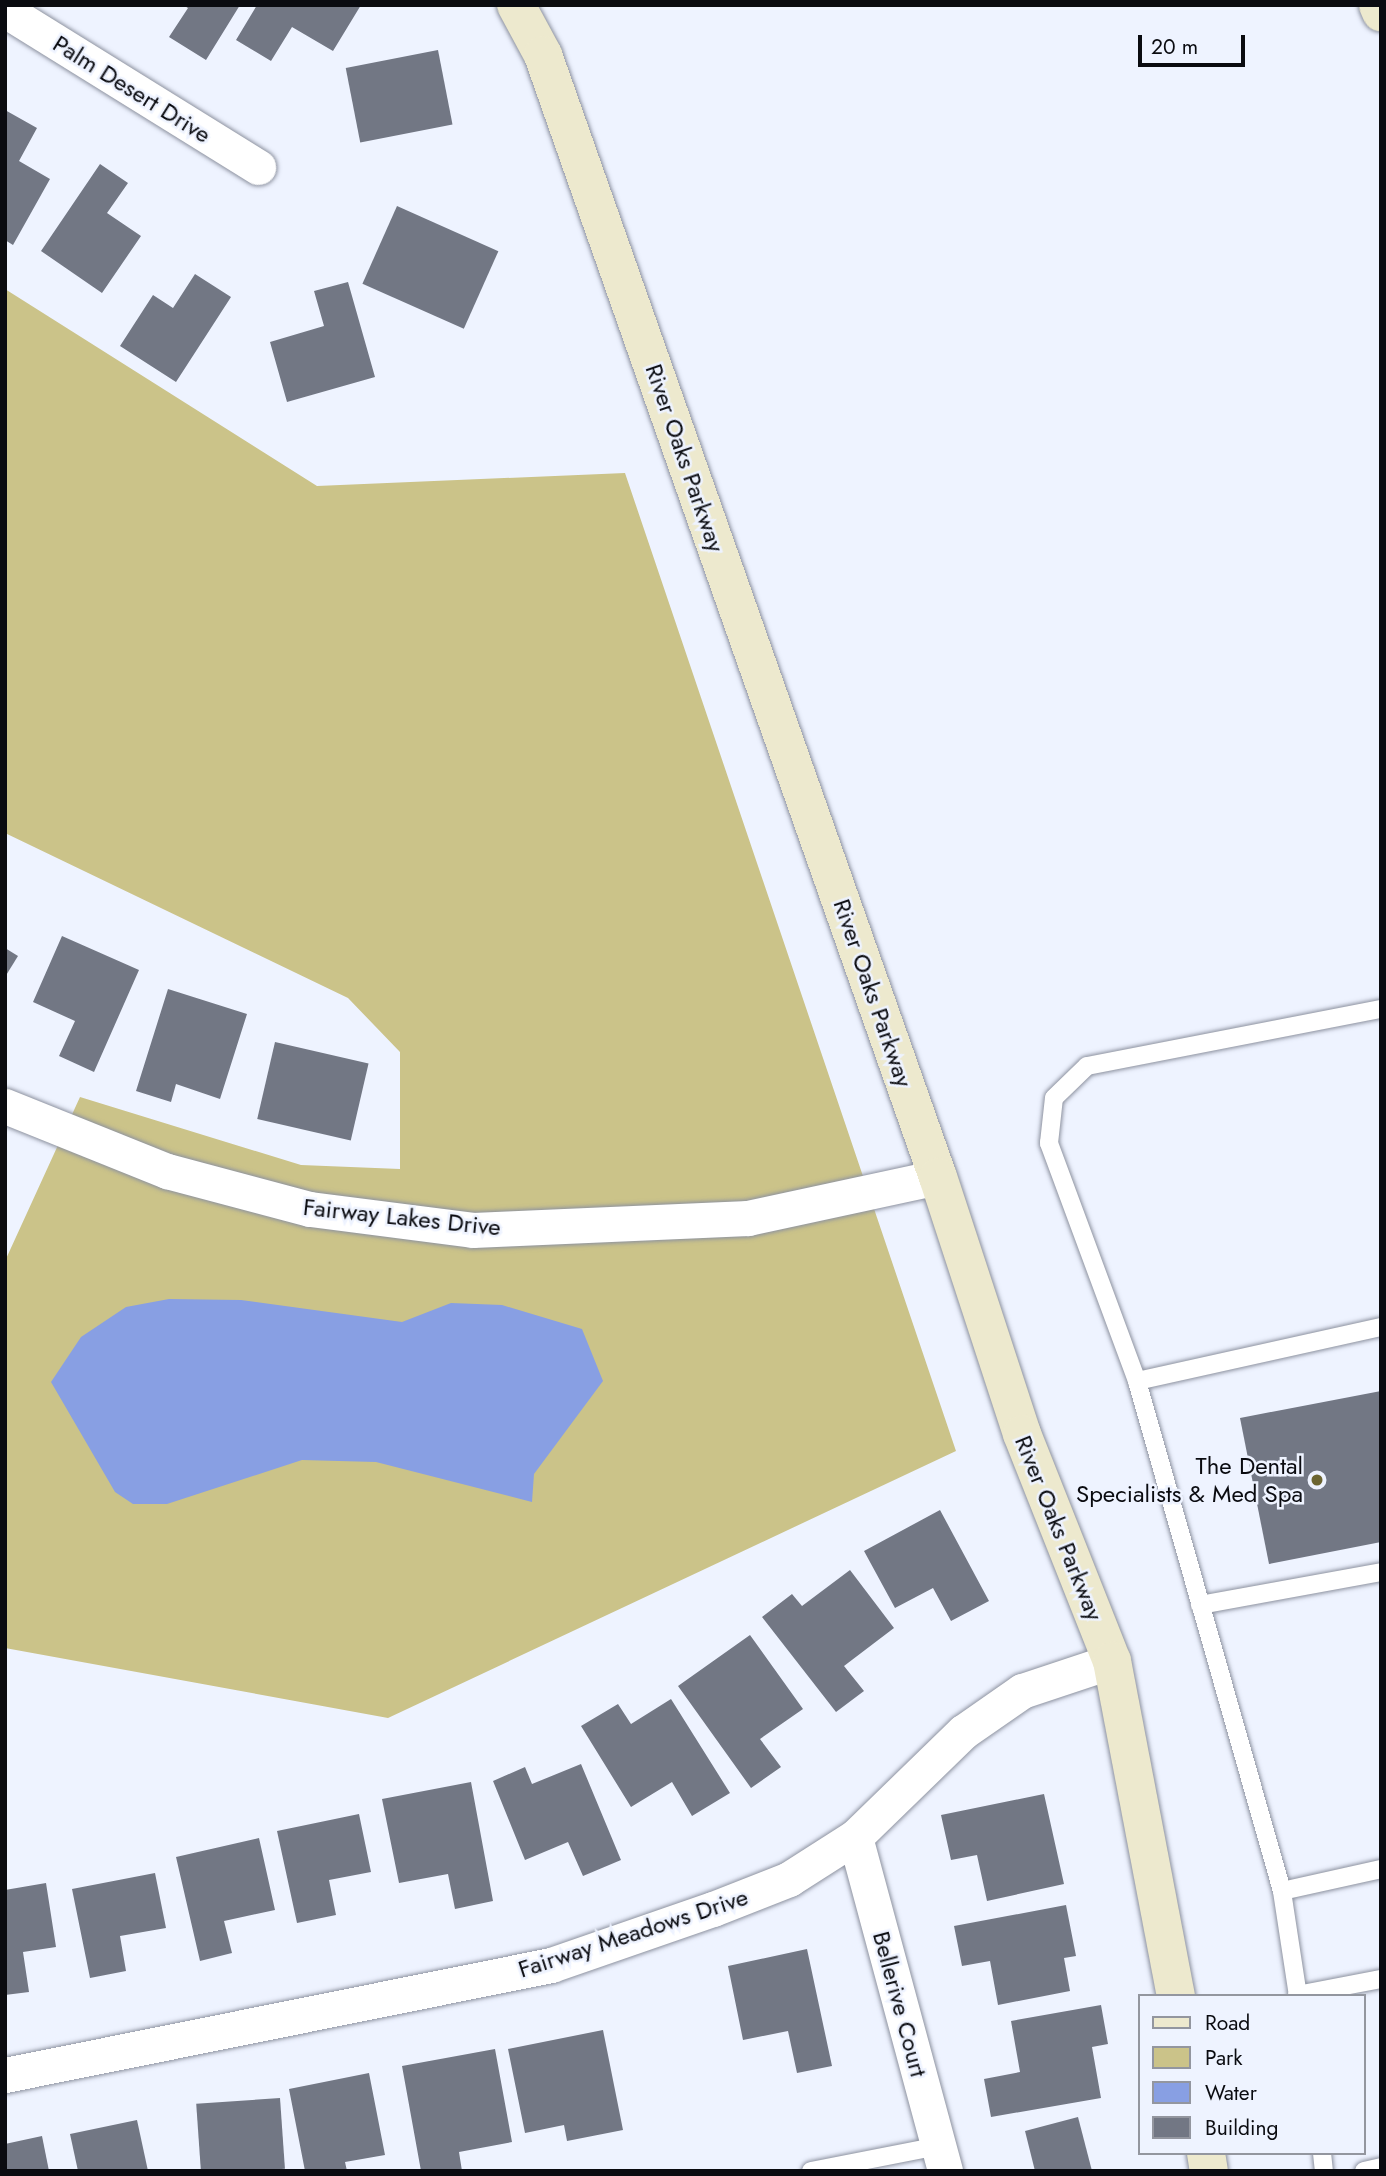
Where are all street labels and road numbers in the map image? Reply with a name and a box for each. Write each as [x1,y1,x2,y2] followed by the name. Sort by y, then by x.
[48,29,216,149] street label: Palm Desert Drive
[639,360,731,556] street label: River Oaks Parkway
[827,895,919,1091] street label: River Oaks Parkway
[302,1192,502,1242] street label: Fairway Lakes Drive
[1009,1431,1109,1625] street label: River Oaks Parkway
[515,1882,751,1984] street label: Fairway Meadows Drive
[867,1928,933,2080] street label: Bellerive Court

